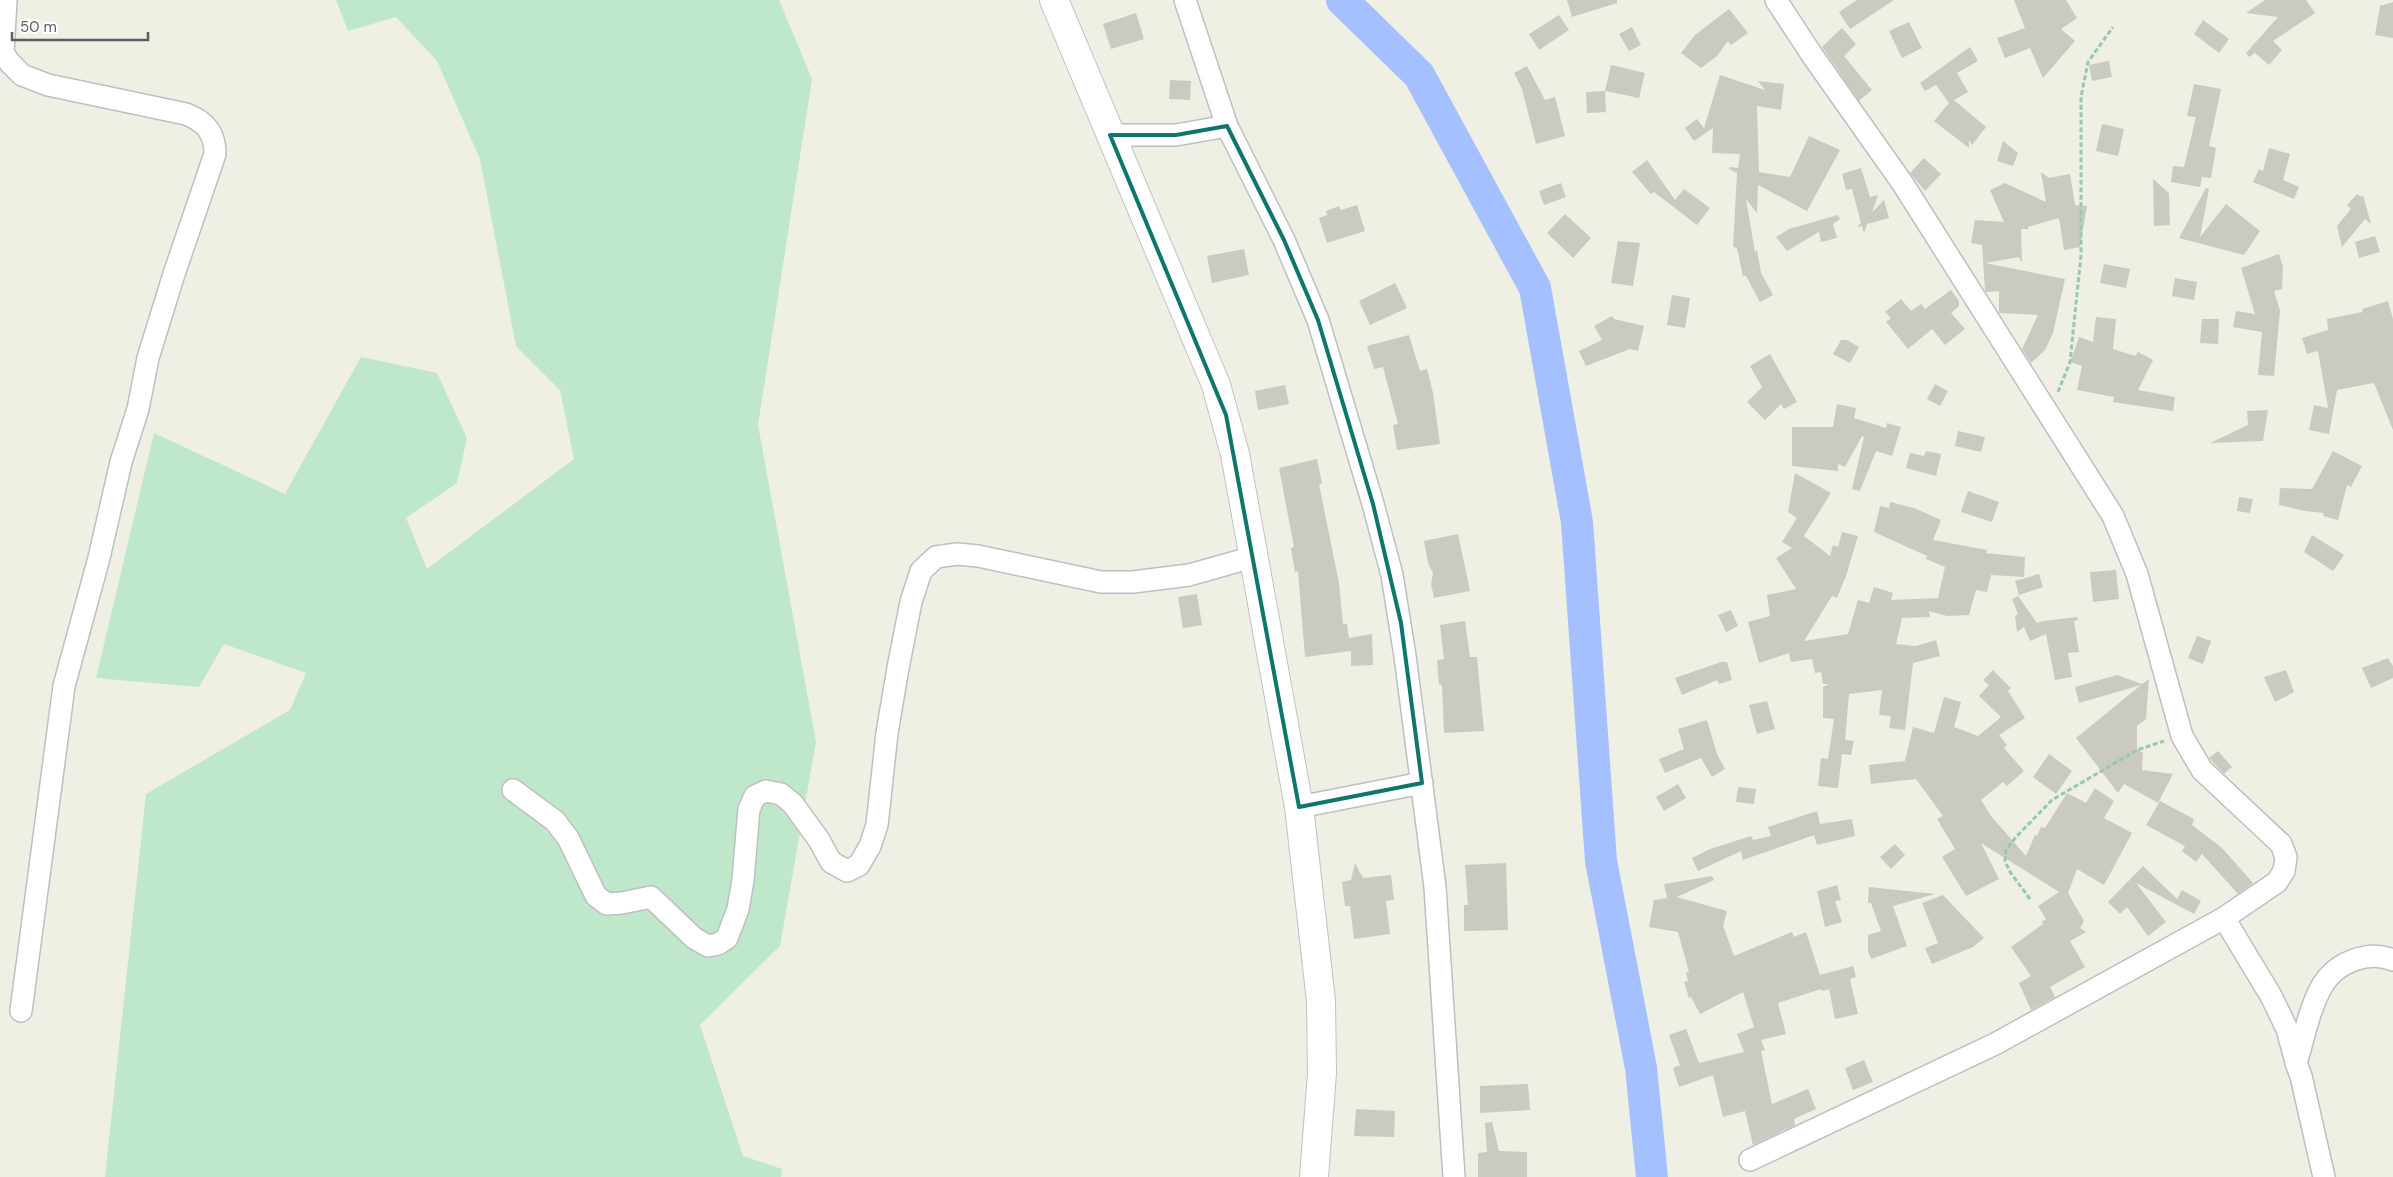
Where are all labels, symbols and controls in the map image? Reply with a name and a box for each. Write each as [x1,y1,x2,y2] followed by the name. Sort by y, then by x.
[12,10,149,42] scale bar
[20,17,57,37] text: 50 m

